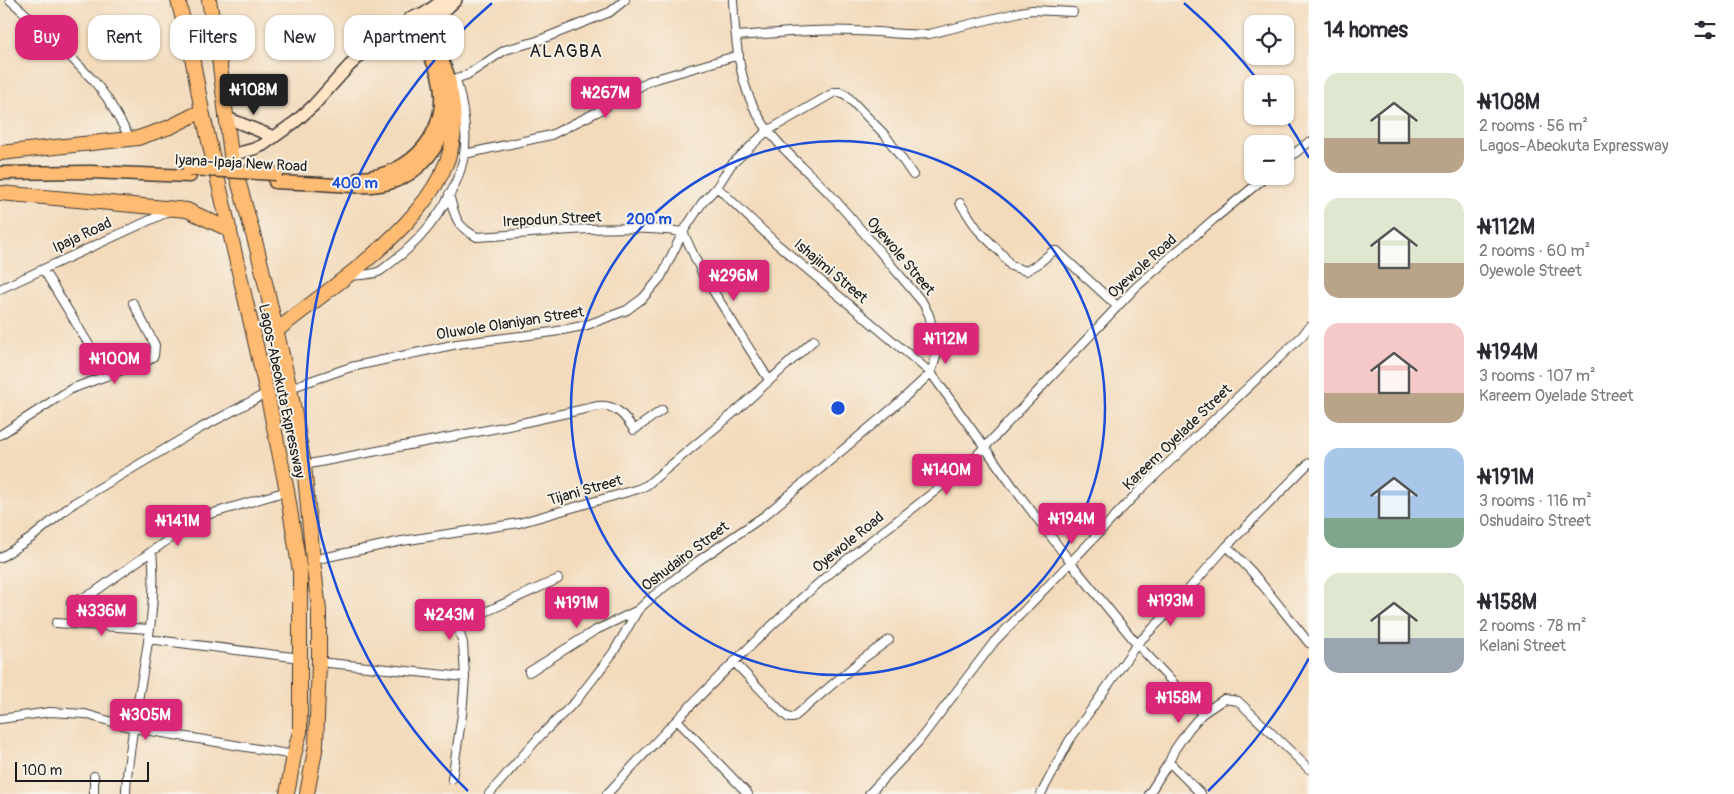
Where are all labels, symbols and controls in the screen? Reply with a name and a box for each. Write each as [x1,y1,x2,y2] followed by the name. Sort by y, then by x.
[15,15,78,60] chip: Buy
[88,15,160,60] chip: Rent
[170,15,255,60] chip: Filters
[265,15,334,60] chip: New
[344,15,464,60] chip: Apartment
[1244,15,1294,185] map controls
[1244,15,1294,65] button: locate
[1691,16,1719,44] icon: filters
[1324,17,1408,44] text: 14 homes
[529,40,603,63] district label: ALAGBA
[219,74,289,116] pin: ₦108M
[1244,75,1294,125] button: +
[571,76,641,119] pin: ₦267M
[231,80,277,100] text: ₦108M
[582,83,630,103] text: ₦267M
[1479,89,1540,116] text: ₦108M
[1364,93,1424,153] icon: home
[1479,116,1588,136] text: 2 rooms · 56 m²
[1244,135,1294,185] button: −
[1479,136,1669,156] text: Lagos-Abeokuta Expressway
[174,151,308,176] street label: Iyana-Ipaja New Road
[332,174,378,193] text: 400 m
[502,207,603,232] street label: Irepodun Street
[626,210,672,229] text: 200 m
[862,213,939,300] street label: Oyewole Street
[50,214,115,257] street label: Ipaja Road
[1479,214,1535,241] text: ₦112M
[1364,218,1424,278] icon: home
[1104,230,1181,302] street label: Oyewole Road
[790,235,872,308] street label: Ishajimi Street
[1479,241,1590,261] text: 2 rooms · 60 m²
[699,260,769,302] pin: ₦296M
[1479,261,1582,281] text: Oyewole Street
[710,266,758,286] text: ₦296M
[254,302,309,481] street label: Lagos-Abeokuta Expressway
[435,302,586,345] street label: Oluwole Olaniyan Street
[911,322,981,365] pin: ₦112M
[925,329,967,349] text: ₦112M
[1479,339,1538,366] text: ₦194M
[80,342,150,385] pin: ₦100M
[1364,343,1424,403] icon: home
[90,349,140,369] text: ₦100M
[1479,366,1596,386] text: 3 rooms · 107 m²
[1119,380,1237,495] street label: Kareem Oyelade Street
[1479,386,1634,406] text: Kareem Oyelade Street
[829,399,847,417] centre of rings
[912,454,982,496] pin: ₦140M
[923,460,971,480] text: ₦140M
[1479,464,1534,491] text: ₦191M
[1364,468,1424,528] icon: home
[546,471,625,510] street label: Tijani Street
[1479,491,1592,511] text: 3 rooms · 116 m²
[1037,502,1107,545] pin: ₦194M
[143,504,213,547] pin: ₦141M
[809,508,888,577] street label: Oyewole Road
[1050,509,1094,529] text: ₦194M
[157,511,199,531] text: ₦141M
[1479,511,1591,531] text: Oshudairo Street
[638,517,734,596] street label: Oshudairo Street
[1136,584,1206,627] pin: ₦193M
[542,586,612,629] pin: ₦191M
[1479,589,1537,616] text: ₦158M
[1149,591,1193,611] text: ₦193M
[556,593,598,613] text: ₦191M
[1364,593,1424,653] icon: home
[67,594,137,637] pin: ₦336M
[415,598,485,641] pin: ₦243M
[78,601,126,621] text: ₦336M
[426,605,474,625] text: ₦243M
[1479,616,1586,636] text: 2 rooms · 78 m²
[1479,636,1566,656] text: Kelani Street
[1144,682,1214,724] pin: ₦158M
[1157,688,1201,708] text: ₦158M
[111,698,181,741] pin: ₦305M
[121,705,171,725] text: ₦305M
[15,759,149,782] scale bar
[22,762,62,779] text: 100 m

